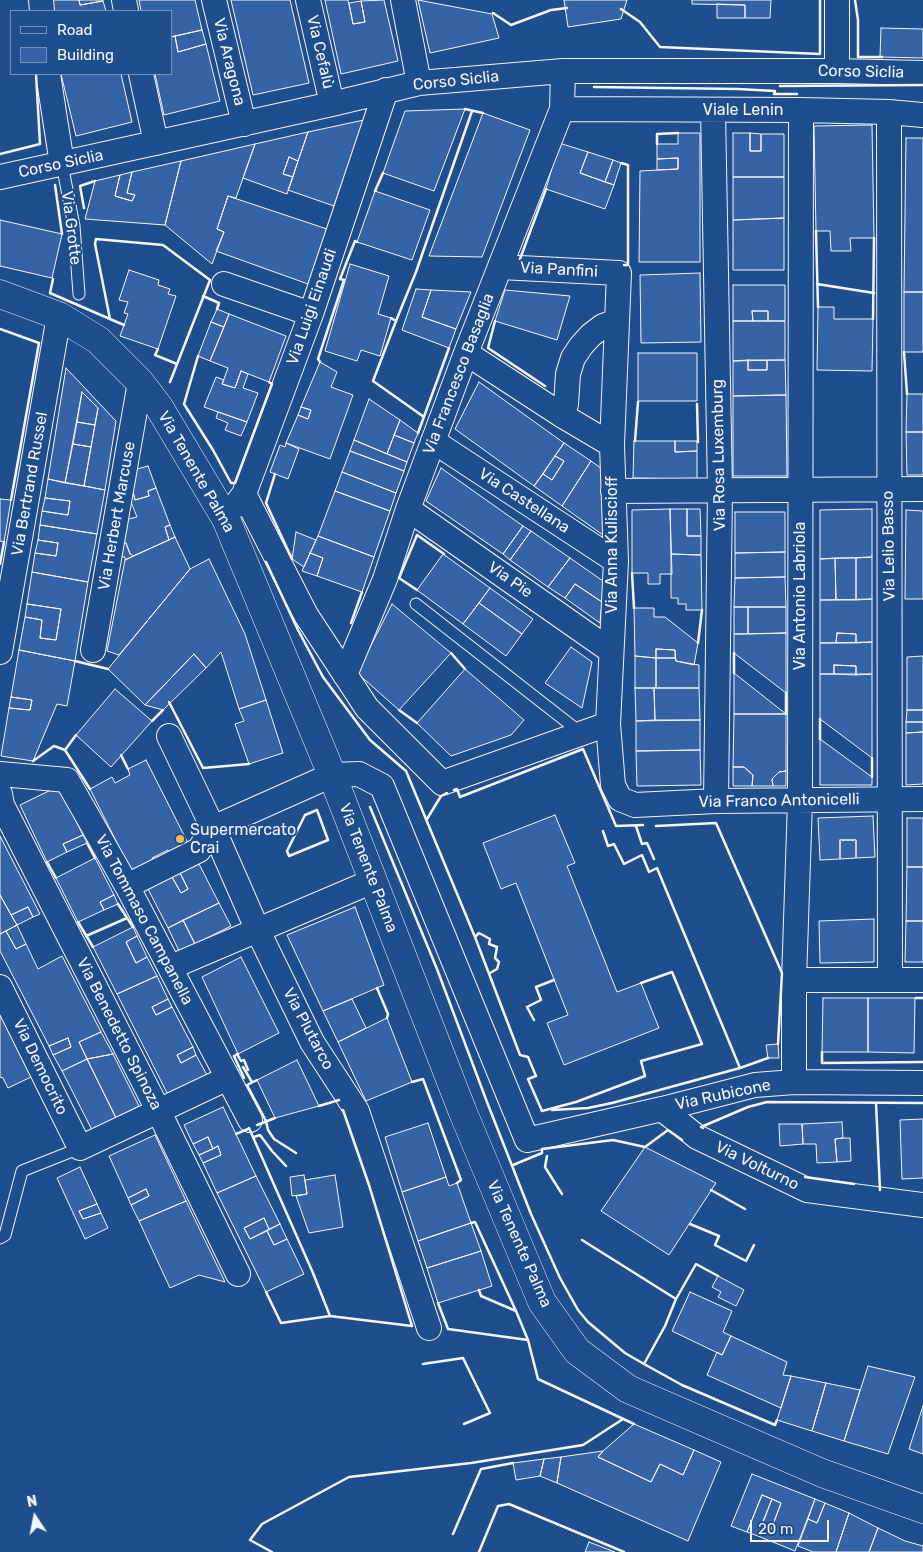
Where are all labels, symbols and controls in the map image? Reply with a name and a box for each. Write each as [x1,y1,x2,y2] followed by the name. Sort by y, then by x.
[10,10,172,75] legend
[302,13,338,91] street label: Via Cefalù
[209,16,249,108] street label: Via Aragona
[57,21,93,39] text: Road
[57,46,114,64] text: Building
[818,62,904,82] street label: Corso Siclia
[412,67,500,95] street label: Corso Siclia
[703,100,783,120] street label: Viale Lenin
[17,146,105,182] street label: Corso Siclia
[57,190,85,266] street label: Via Grotte
[283,246,341,368] street label: Via Luigi Einaudi
[520,258,598,282] street label: Via Panfini
[419,291,499,457] street label: Via Francesco Basaglia
[708,379,730,531] street label: Via Rosa Luxemburg
[153,408,239,536] street label: Via Tenente Palma
[8,410,52,558] street label: Via Bertrand Russel
[94,440,140,592] street label: Via Herbert Marcuse
[475,464,573,538] street label: Via Castellana
[602,476,622,614] street label: Via Anna Kuliscioff
[878,490,900,602] street label: Via Lelio Basso
[790,522,810,670] street label: Via Antonio Labriola
[484,558,536,602] street label: Via Pie
[698,790,860,812] street label: Via Franco Antonicelli
[334,801,402,935] street label: Via Tenente Palma
[190,820,296,858] place label: Supermercato Crai
[91,832,197,1008] street label: Via Tommaso Campanella
[174,833,186,845] marker: Supermercato Crai
[72,955,166,1113] street label: Via Benedetto Spinoza
[278,985,338,1073] street label: Via Plutarco
[8,1016,72,1118] street label: Via Democrito
[673,1076,773,1114] street label: Via Rubicone
[712,1138,802,1194] street label: Via Volturno
[482,1178,556,1310] street label: Via Tenente Palma
[10,1492,60,1542] north arrow
[25,1492,39,1511] text: N
[753,1510,832,1542] scale bar
[758,1520,793,1538] text: 20 m

